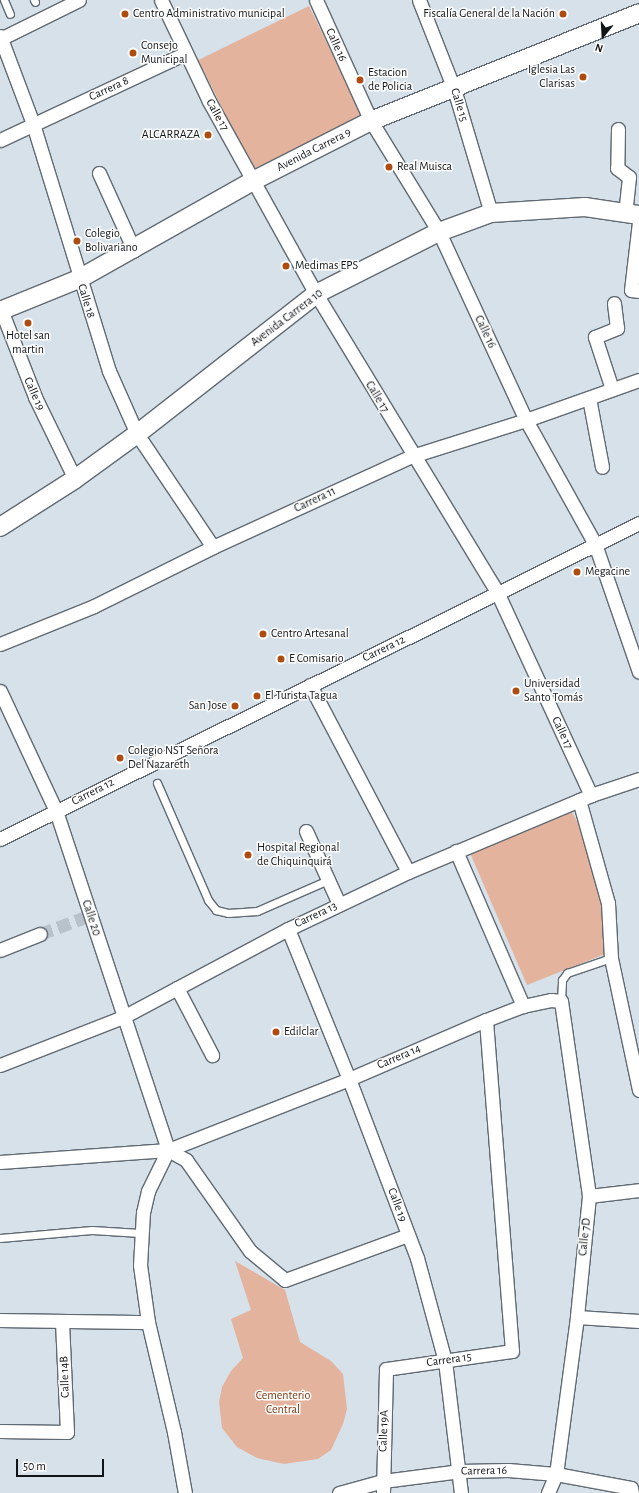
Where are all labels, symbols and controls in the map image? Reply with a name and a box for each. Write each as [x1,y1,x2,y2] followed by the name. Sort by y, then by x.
[133,7,285,21] place label: Centro Administrativo municipal
[423,7,555,21] place label: Fiscalía General de la Nación
[120,9,130,19] marker: Centro Administrativo municipal
[558,9,568,19] marker: Fiscalía General de la Nación
[583,16,623,56] north arrow
[322,26,350,64] street label: Calle 16
[141,39,187,67] place label: Consejo Municipal
[594,41,604,54] text: N
[128,48,138,58] marker: Consejo Municipal
[528,63,575,91] place label: Iglesia Las Clarisas
[368,66,412,94] place label: Estacion de Policia
[578,72,588,82] marker: Iglesia Las Clarisas
[87,74,131,104] street label: Carrera 8
[355,75,365,85] marker: Estacion de Policia
[447,86,471,124] street label: Calle 15
[202,96,232,134] street label: Calle 17
[274,125,354,175] street label: Avenida Carrera 9
[142,128,200,142] place label: ALCARRAZA
[203,130,213,140] marker: ALCARRAZA
[397,160,452,174] place label: Real Muisca
[384,162,394,172] marker: Real Muisca
[85,227,138,255] place label: Colegio Bolivariano
[72,236,82,246] marker: Colegio Bolivariano
[295,259,358,273] place label: Medimas EPS
[280,260,292,272] marker: Medimas EPS
[74,282,98,320] street label: Calle 18
[248,286,326,350] street label: Avenida Carrera 10
[471,313,499,351] street label: Calle 16
[23,318,33,328] marker: Hotel san martin
[6,329,50,357] place label: Hotel san martin
[20,375,48,413] street label: Calle 19
[362,379,392,415] street label: Calle 17
[292,484,338,516] street label: Carrera 11
[585,565,630,579] place label: Megacine
[572,567,582,577] marker: Megacine
[271,627,349,641] place label: Centro Artesanal
[258,629,268,639] marker: Centro Artesanal
[360,632,408,666] street label: Carrera 12
[289,652,344,666] place label: E Comisario
[276,654,286,664] marker: E Comisario
[524,677,583,705] place label: Universidad Santo Tomás
[511,686,521,696] marker: Universidad Santo Tomás
[265,689,337,703] place label: El Turista Tagua
[252,691,262,701] marker: El Turista Tagua
[189,699,227,713] place label: San Jose
[230,701,240,711] marker: San Jose
[548,714,576,752] street label: Calle 17
[128,744,219,772] place label: Colegio NST Señora Del Nazareth
[115,753,125,763] marker: Colegio NST Señora Del Nazareth
[69,775,117,809] street label: Carrera 12
[257,841,339,869] place label: Hospital Regional de Chiquinquirá
[242,849,254,861] marker: Hospital Regional de Chiquinquirá
[78,898,104,938] street label: Calle 20
[292,899,340,931] street label: Carrera 13
[284,1025,318,1039] place label: Edilclar
[271,1027,281,1037] marker: Edilclar
[375,1041,423,1073] street label: Carrera 14
[384,1186,410,1224] street label: Calle 19
[576,1217,594,1257] street label: Calle 7D
[426,1350,472,1370] street label: Carrera 15
[57,1356,73,1398] street label: Calle 14B
[256,1389,310,1417] park label: Cementerio Central
[376,1410,392,1452] street label: Calle 19A
[18,1451,106,1477] scale bar
[23,1460,46,1472] text: 50 m
[461,1463,507,1479] street label: Carrera 16

